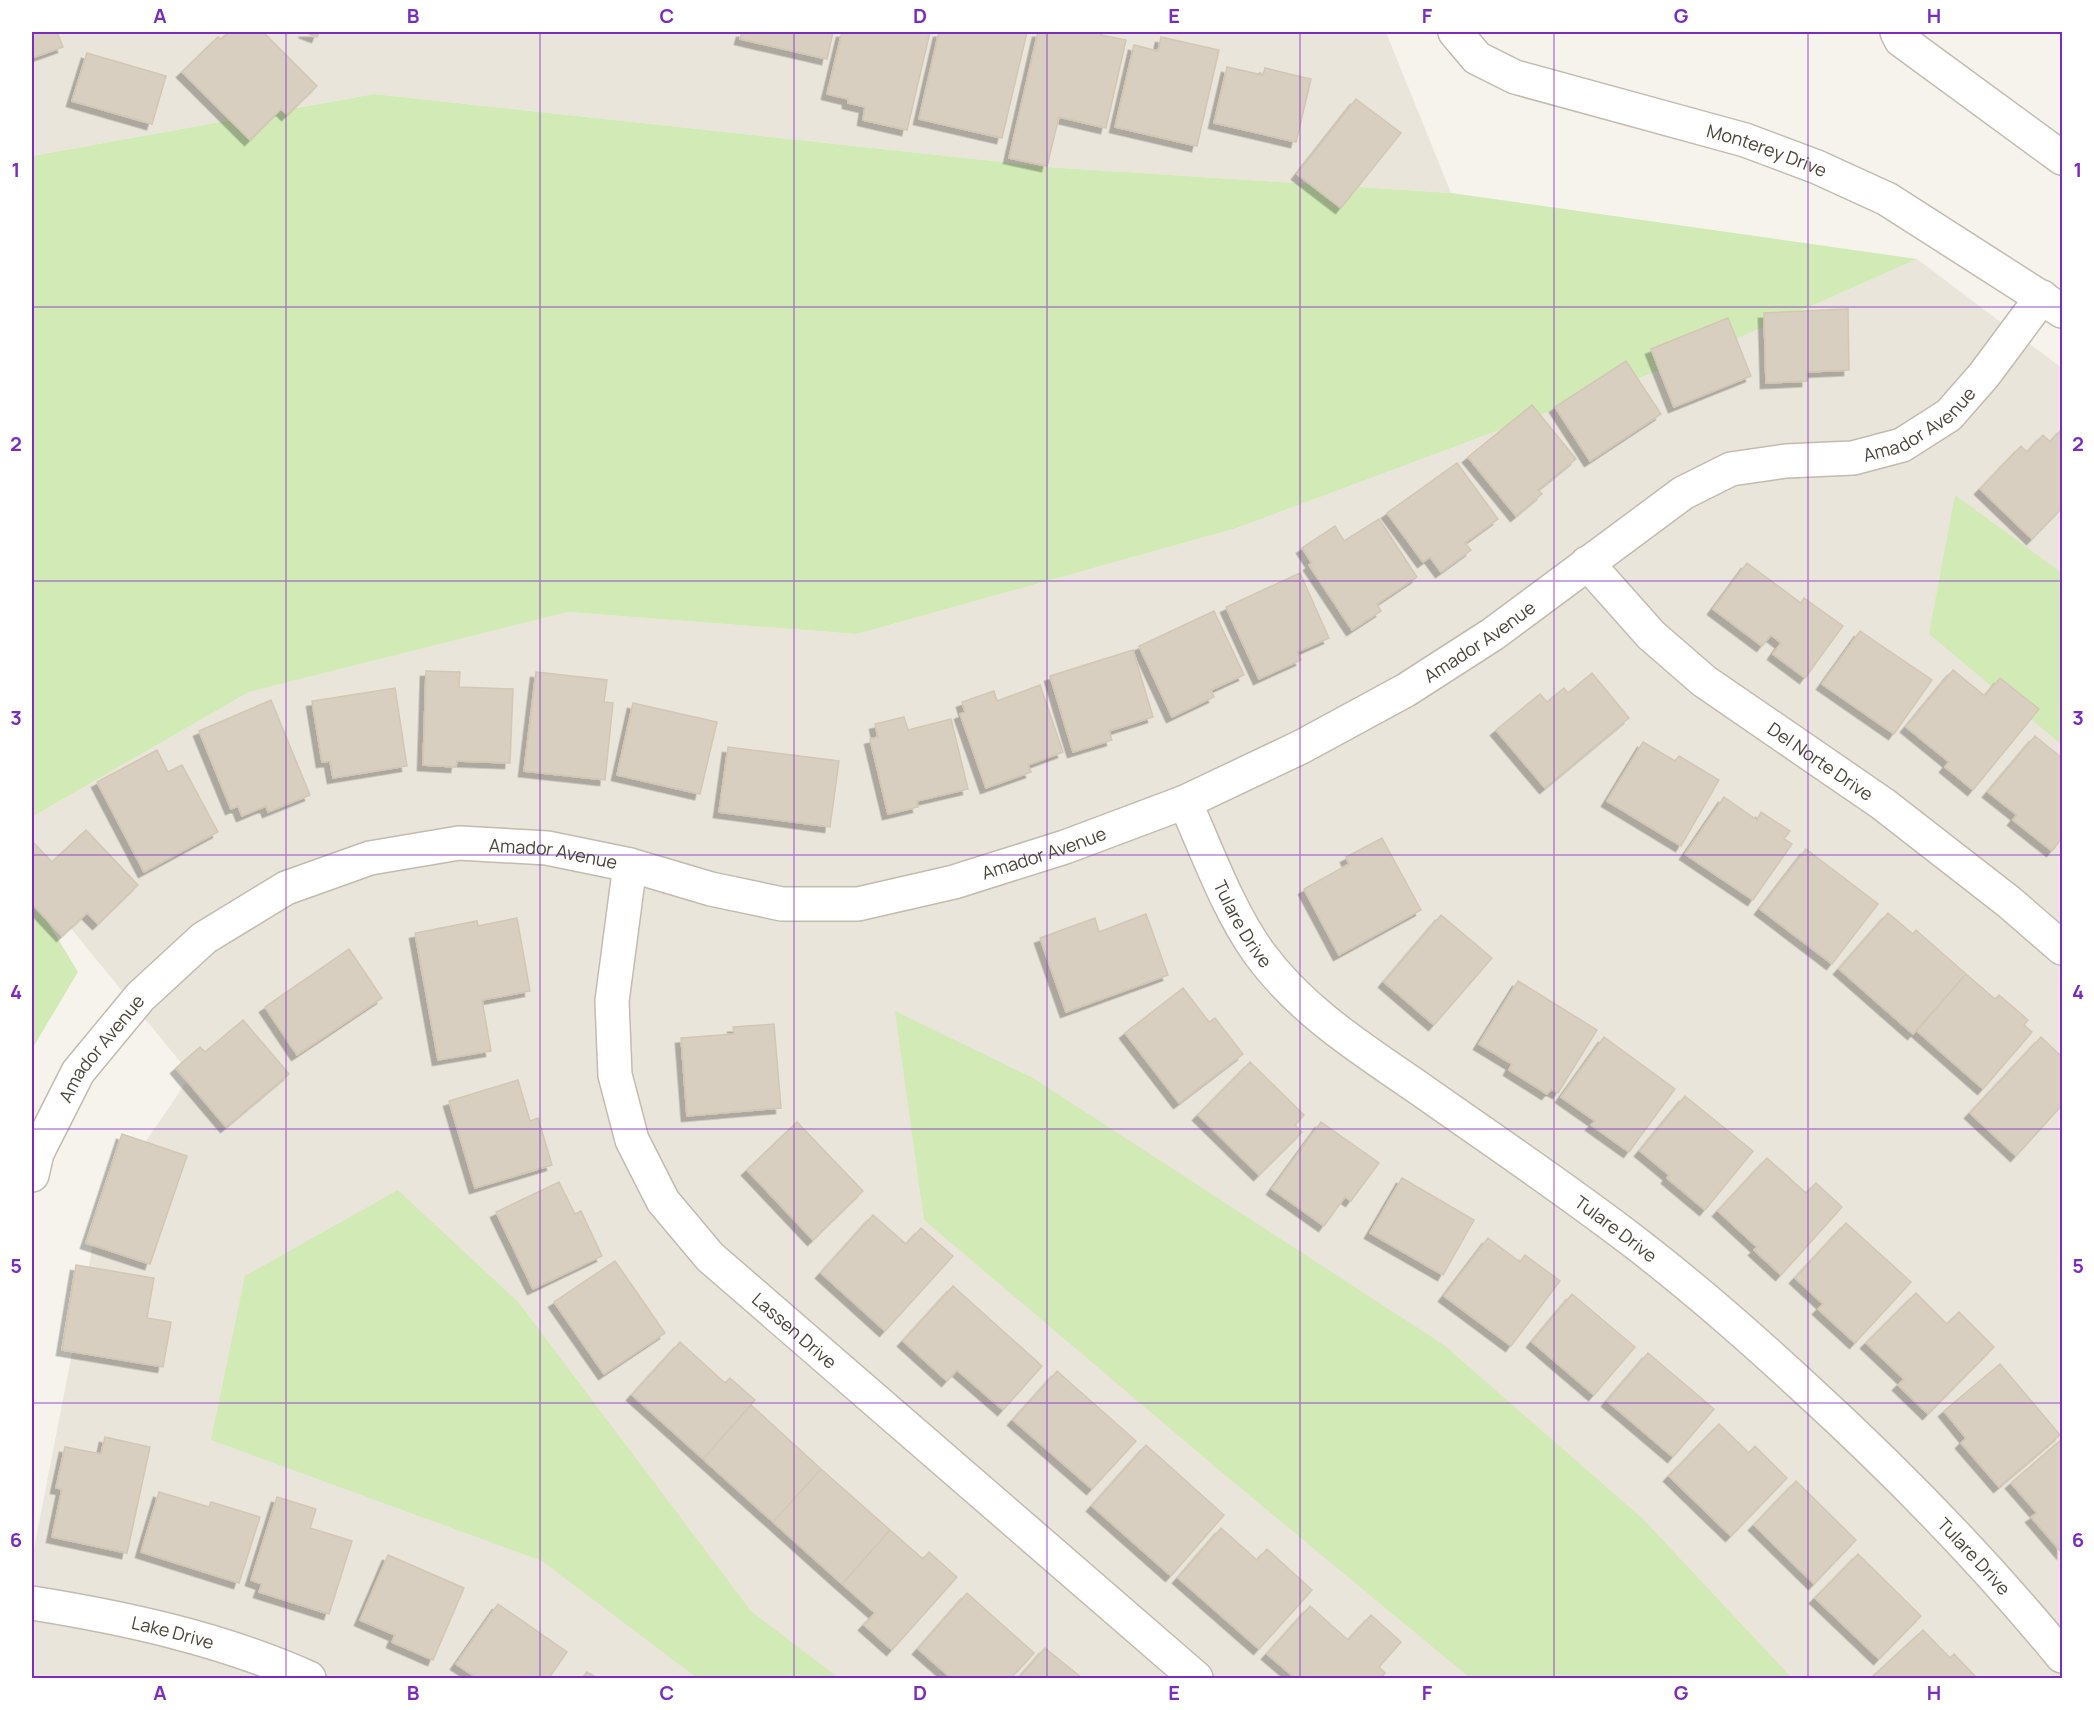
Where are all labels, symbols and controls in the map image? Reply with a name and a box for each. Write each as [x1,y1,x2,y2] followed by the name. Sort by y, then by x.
[153,2,167,29] text: A
[407,2,420,29] text: B
[660,2,674,29] text: C
[913,2,927,29] text: D
[1168,2,1180,29] text: E
[1422,2,1433,29] text: F
[1674,2,1689,29] text: G
[1927,2,1941,29] text: H
[1704,118,1831,182] street label: Monterey Drive
[12,156,20,183] text: 1
[2074,156,2082,183] text: 1
[1860,381,1980,467] street label: Amador Avenue
[10,430,22,457] text: 2
[2072,430,2084,457] text: 2
[1419,595,1540,688] street label: Amador Avenue
[10,704,22,731] text: 3
[2072,704,2084,731] text: 3
[1763,716,1878,806] street label: Del Norte Drive
[979,821,1109,885] street label: Amador Avenue
[488,833,620,874] street label: Amador Avenue
[1208,876,1278,972] street label: Tulare Drive
[10,978,22,1005] text: 4
[2072,978,2084,1005] text: 4
[53,989,149,1106] street label: Amador Avenue
[1570,1190,1662,1267] street label: Tulare Drive
[10,1252,22,1279] text: 5
[2072,1252,2084,1279] text: 5
[747,1287,842,1374] street label: Lassen Drive
[1932,1512,2016,1600] street label: Tulare Drive
[10,1526,22,1553] text: 6
[2072,1526,2084,1553] text: 6
[130,1610,217,1654] street label: Lake Drive
[153,1679,167,1706] text: A
[407,1679,420,1706] text: B
[660,1679,674,1706] text: C
[913,1679,927,1706] text: D
[1168,1679,1180,1706] text: E
[1422,1679,1433,1706] text: F
[1674,1679,1689,1706] text: G
[1927,1679,1941,1706] text: H

